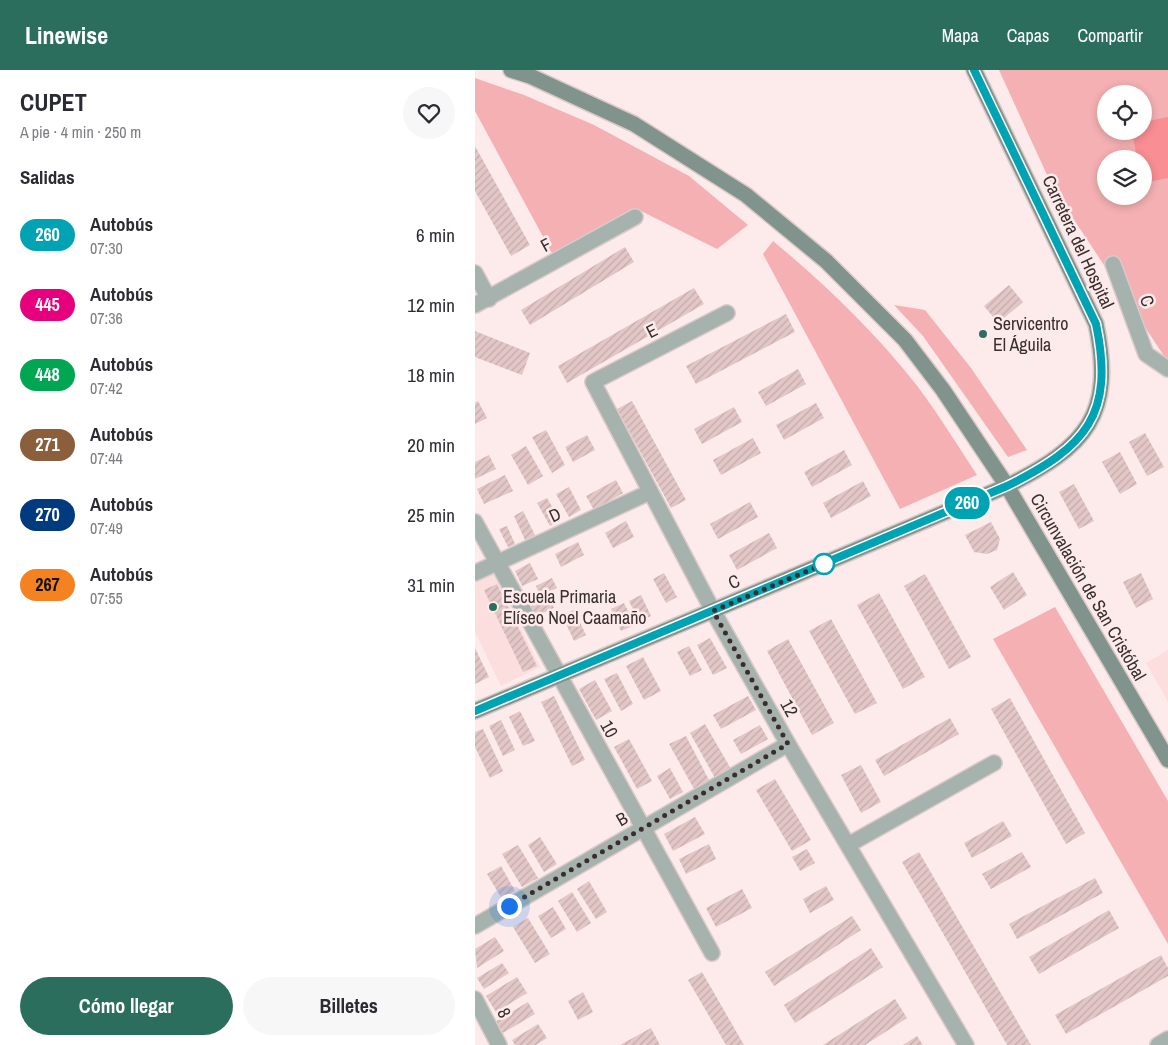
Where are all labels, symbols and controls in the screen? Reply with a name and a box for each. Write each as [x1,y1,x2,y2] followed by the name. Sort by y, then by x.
[25,19,108,51] text: Linewise
[942,23,979,48] text: Mapa
[1007,23,1049,48] text: Capas
[1077,23,1143,48] text: Compartir
[1097,85,1152,205] map controls
[1097,85,1152,140] button: locate
[20,86,87,118] text: CUPET
[403,87,455,139] button: heart
[20,121,141,143] text: A pie · 4 min · 250 m
[1097,150,1152,205] button: layers
[20,164,75,190] text: Salidas
[1037,171,1120,313] street label: Carretera del Hospital
[90,211,153,237] text: Autobús
[35,222,60,247] text: 260
[416,222,455,248] text: 6 min
[536,231,556,258] street label: F
[90,237,123,259] text: 07:30
[90,281,153,307] text: Autobús
[35,292,60,317] text: 445
[407,292,455,318] text: 12 min
[1134,292,1161,310] street label: C
[90,307,123,329] text: 07:36
[993,311,1068,357] place label: Servicentro El Águila
[642,317,662,344] street label: E
[977,328,989,340] marker: Servicentro El Águila
[90,351,153,377] text: Autobús
[35,362,60,387] text: 448
[407,362,455,388] text: 18 min
[90,377,123,399] text: 07:42
[90,421,153,447] text: Autobús
[35,432,60,457] text: 271
[407,432,455,458] text: 20 min
[90,447,123,469] text: 07:44
[938,487,996,519] line badge: 260
[1024,488,1152,685] street label: Circunvalación de San Cristóbal
[955,490,979,515] text: 260
[90,491,153,517] text: Autobús
[545,501,565,528] street label: D
[35,502,60,527] text: 270
[407,502,455,528] text: 25 min
[90,517,123,539] text: 07:49
[813,553,835,575] unlabelled marker
[90,561,153,587] text: Autobús
[724,568,744,595] street label: C
[35,572,60,597] text: 267
[407,572,455,598] text: 31 min
[503,584,647,630] place label: Escuela Primaria Elíseo Noel Caamaño
[90,587,123,609] text: 07:55
[487,601,499,613] marker: Escuela Primaria Elíseo Noel Caamaño
[775,695,804,721] street label: 12
[595,716,624,742] street label: 10
[611,805,632,832] street label: B
[497,894,522,919] your location
[20,977,233,1035] button: Cómo llegar
[243,977,455,1035] button: Billetes
[491,1003,517,1022] street label: 8

